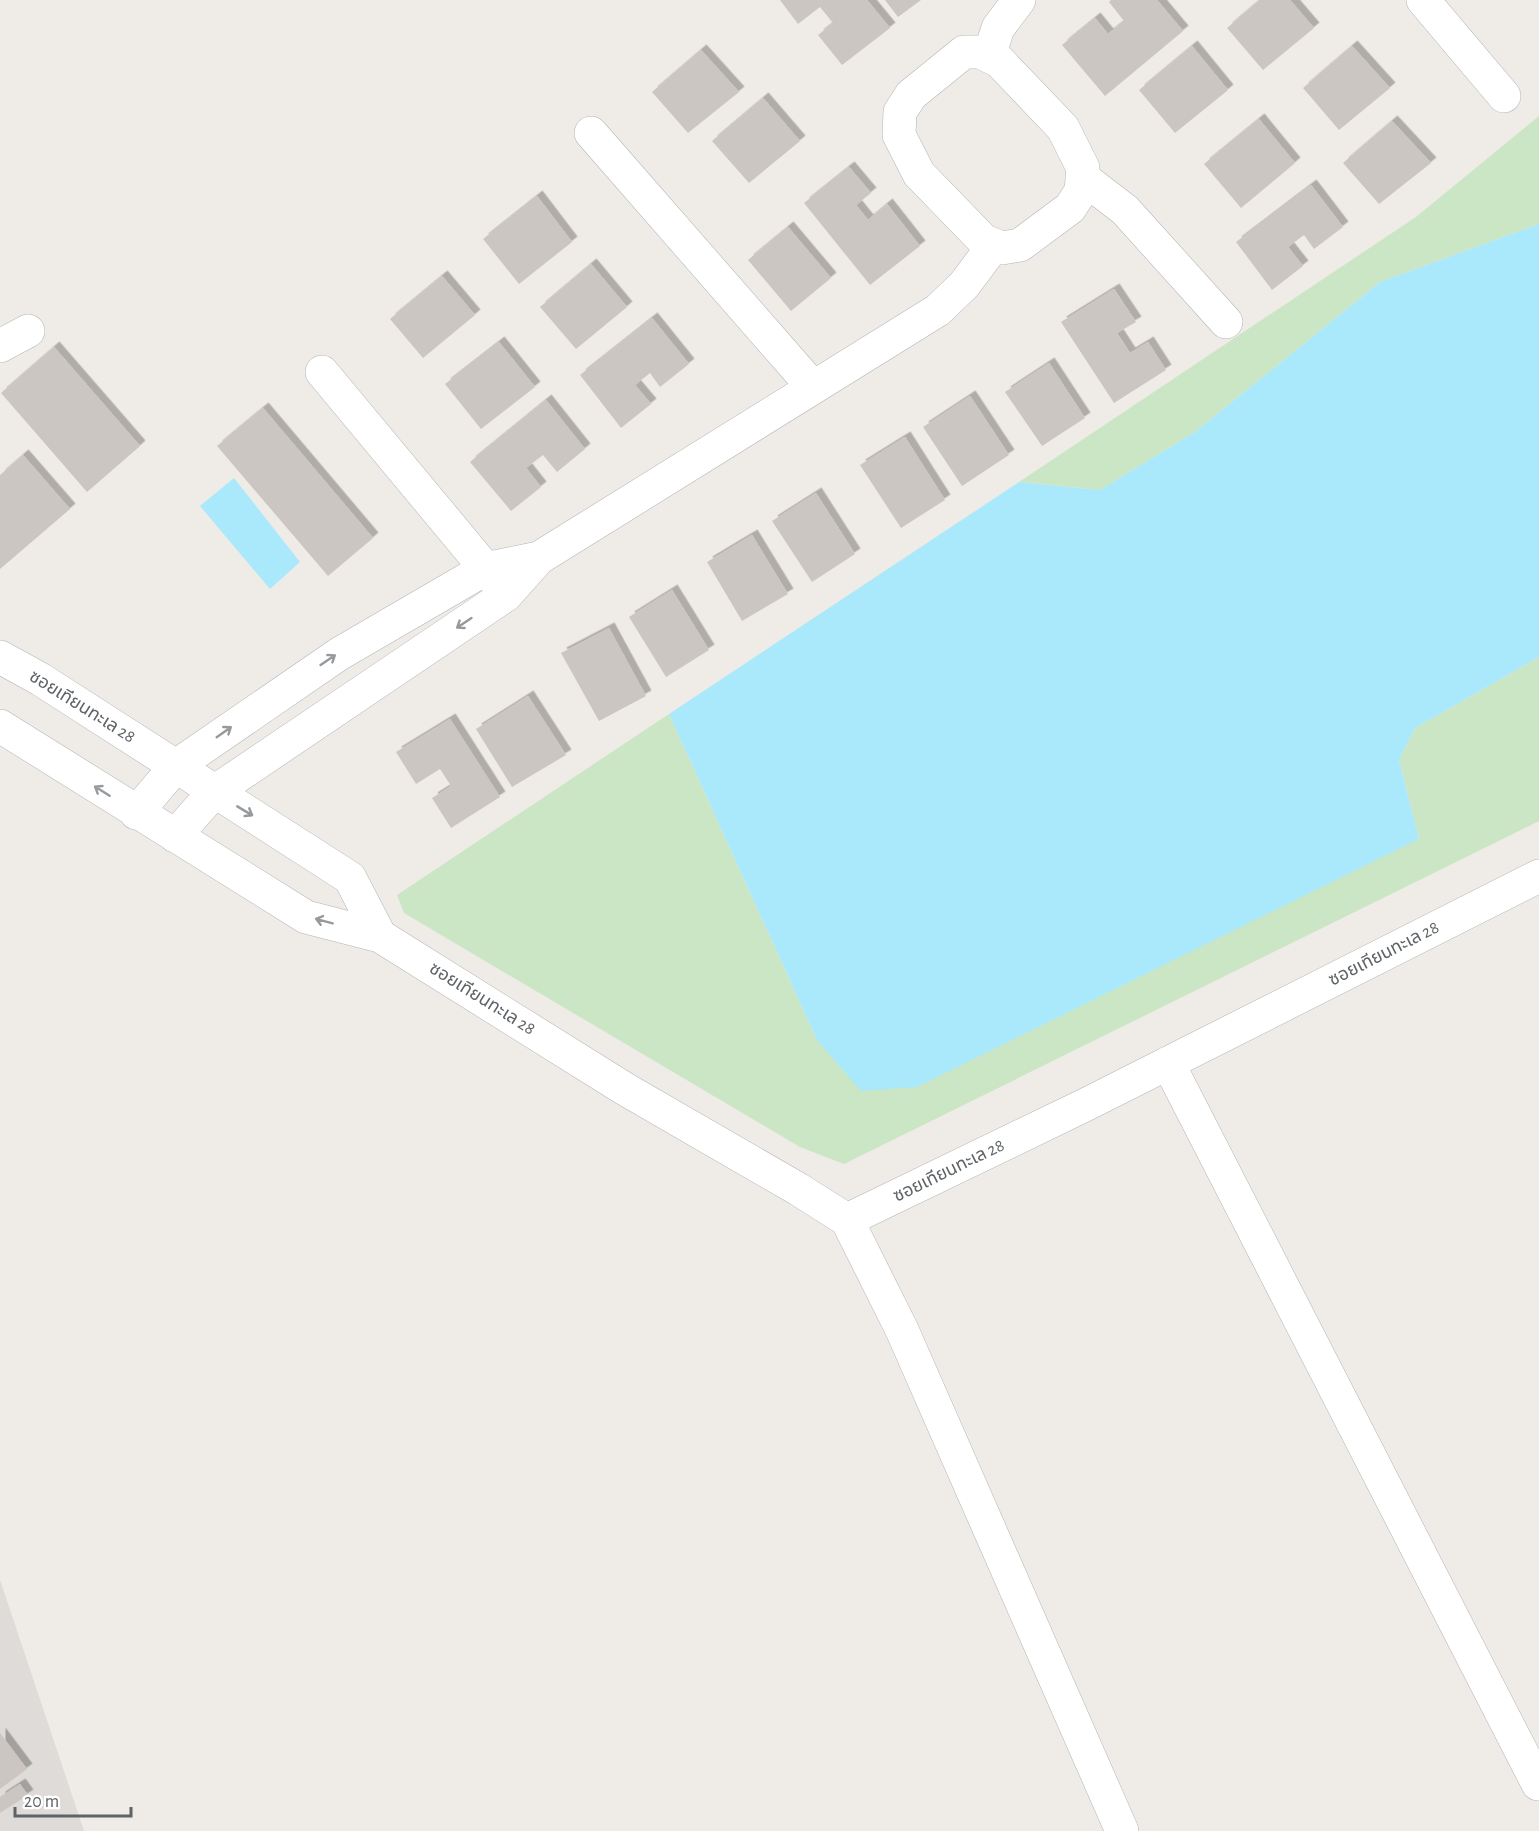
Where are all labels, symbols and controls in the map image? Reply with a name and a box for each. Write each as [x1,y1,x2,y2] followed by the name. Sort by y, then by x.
[456,617,472,629] one-way arrow
[320,654,337,667] one-way arrow
[26,666,139,747] street label: ซอยเทียนทะเล 28
[215,726,231,739] one-way arrow
[94,785,111,797] one-way arrow
[236,805,253,817] one-way arrow
[315,915,334,927] one-way arrow
[1325,918,1442,990] street label: ซอยเทียนทะเล 28
[426,958,539,1039] street label: ซอยเทียนทะเล 28
[890,1135,1007,1206] street label: ซอยเทียนทะเล 28
[15,1780,130,1818] scale bar
[24,1793,59,1811] text: 20 m

